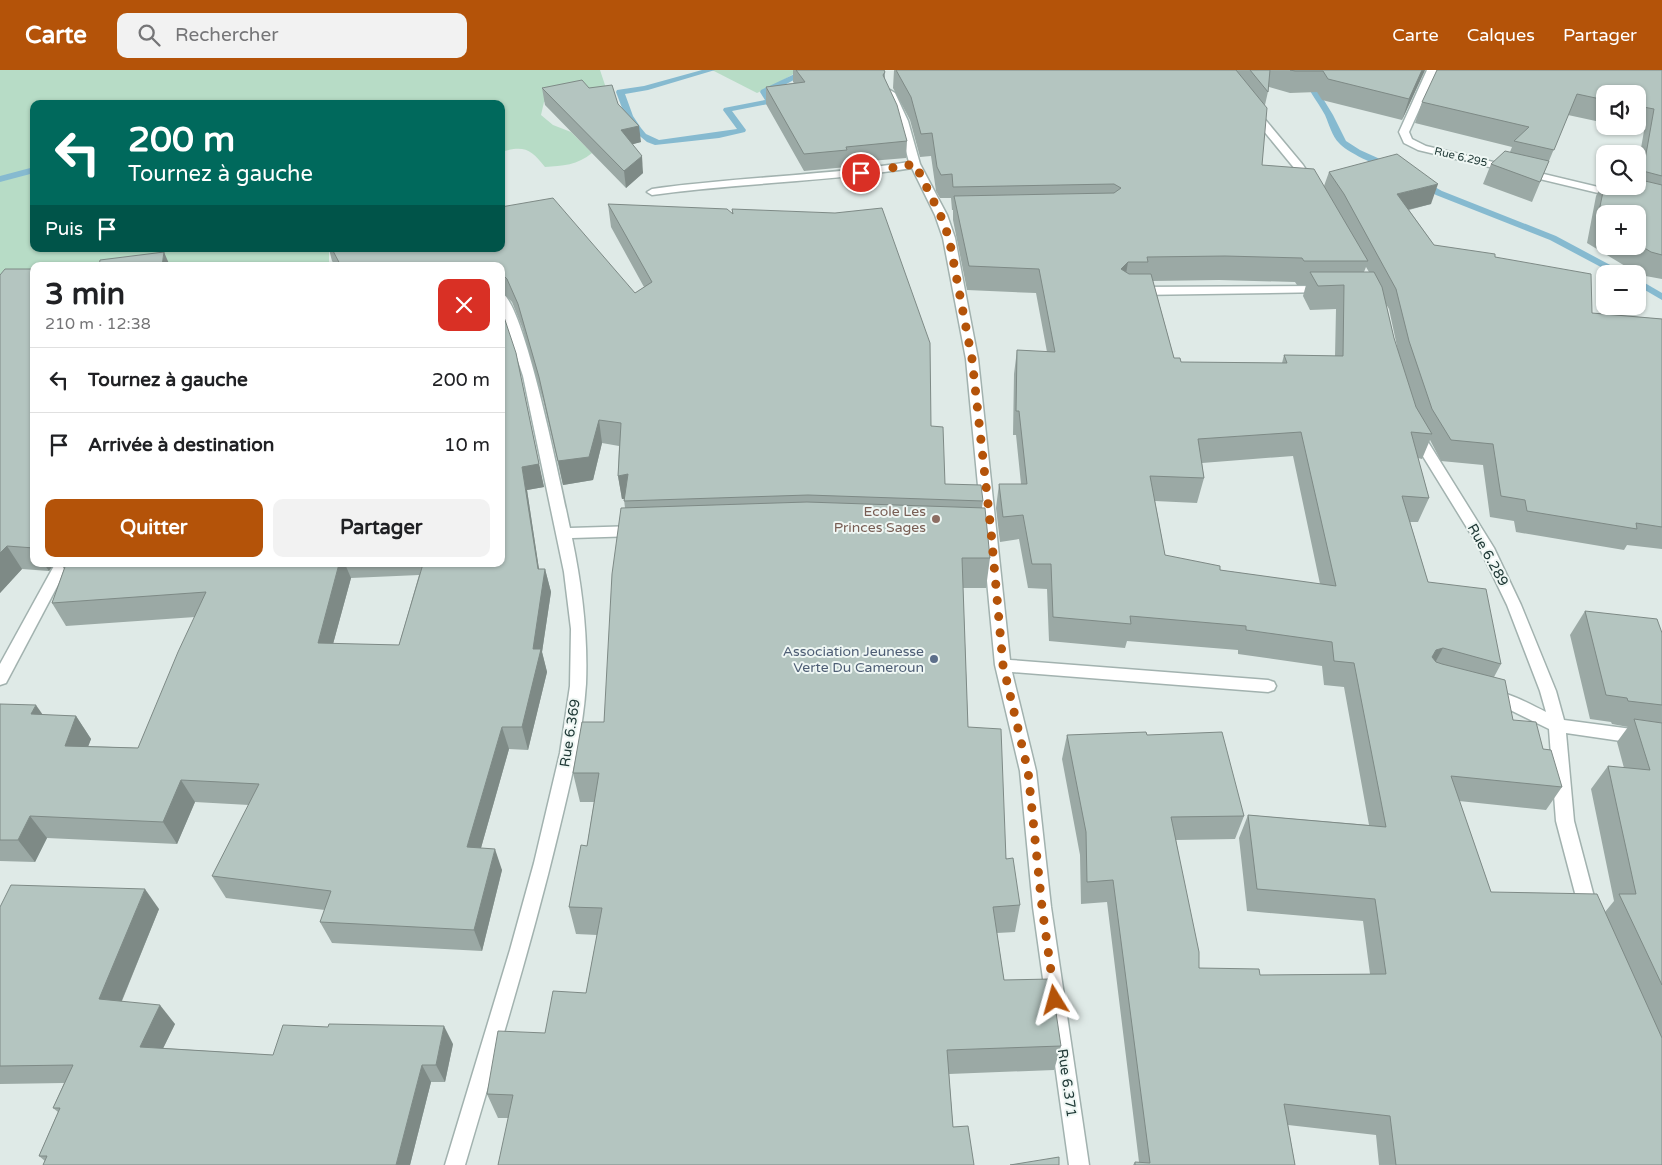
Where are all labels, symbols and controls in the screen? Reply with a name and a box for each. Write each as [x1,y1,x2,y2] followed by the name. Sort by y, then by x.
[117,13,467,58] search box
[25,21,87,50] text: Carte
[135,21,163,49] icon: search
[175,24,278,46] text: Rechercher
[1392,24,1439,46] text: Carte
[1467,24,1535,46] text: Calques
[1563,24,1637,46] text: Partager
[1596,85,1646,315] map controls
[1596,85,1646,135] button: sound
[128,119,235,161] text: 200 m
[45,120,110,185] icon: left
[1433,145,1489,169] street label: Rue 6.295
[1596,145,1646,195] button: search
[840,152,882,194] pin
[847,159,875,187] icon: arrive
[128,161,313,187] text: Tournez à gauche
[1596,205,1646,255] button: +
[93,215,121,243] icon: arrive
[45,218,83,240] text: Puis
[1596,265,1646,315] button: −
[45,276,125,313] text: 3 min
[438,279,490,331] button: close
[45,314,151,334] text: 210 m · 12:38
[45,366,73,394] icon: left
[88,369,248,391] text: Tournez à gauche
[432,369,490,391] text: 200 m
[45,431,73,459] icon: arrive
[88,434,274,456] text: Arrivée à destination
[444,434,490,456] text: 10 m
[45,499,263,557] button: Quitter
[273,499,490,557] button: Partager
[834,503,926,536] place label: Ecole Les Princes Sages
[930,513,942,525] marker: Ecole Les Princes Sages
[1464,521,1512,589] street label: Rue 6.289
[783,643,924,676] place label: Association Jeunesse Verte Du Cameroun
[928,653,940,665] marker: Association Jeunesse Verte Du Cameroun
[556,698,584,768] street label: Rue 6.369
[1028,973,1080,1025] position arrow
[1054,1048,1080,1118] street label: Rue 6.371

